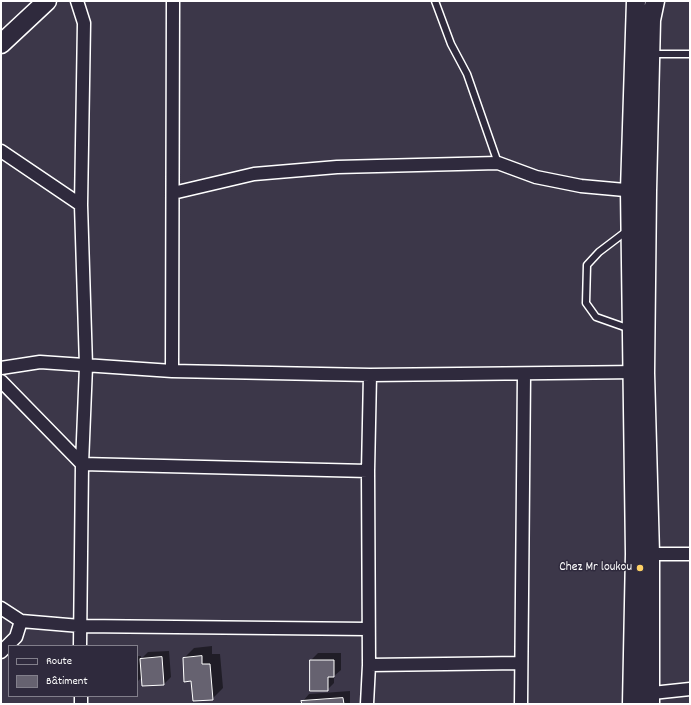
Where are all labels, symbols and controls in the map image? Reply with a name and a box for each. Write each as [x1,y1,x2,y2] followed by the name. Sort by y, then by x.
[559,560,632,576] place label: Chez Mr loukou
[635,563,645,573] marker: Chez Mr loukou
[8,645,138,697] legend
[46,653,72,670] text: Route
[46,673,88,690] text: Bâtiment

